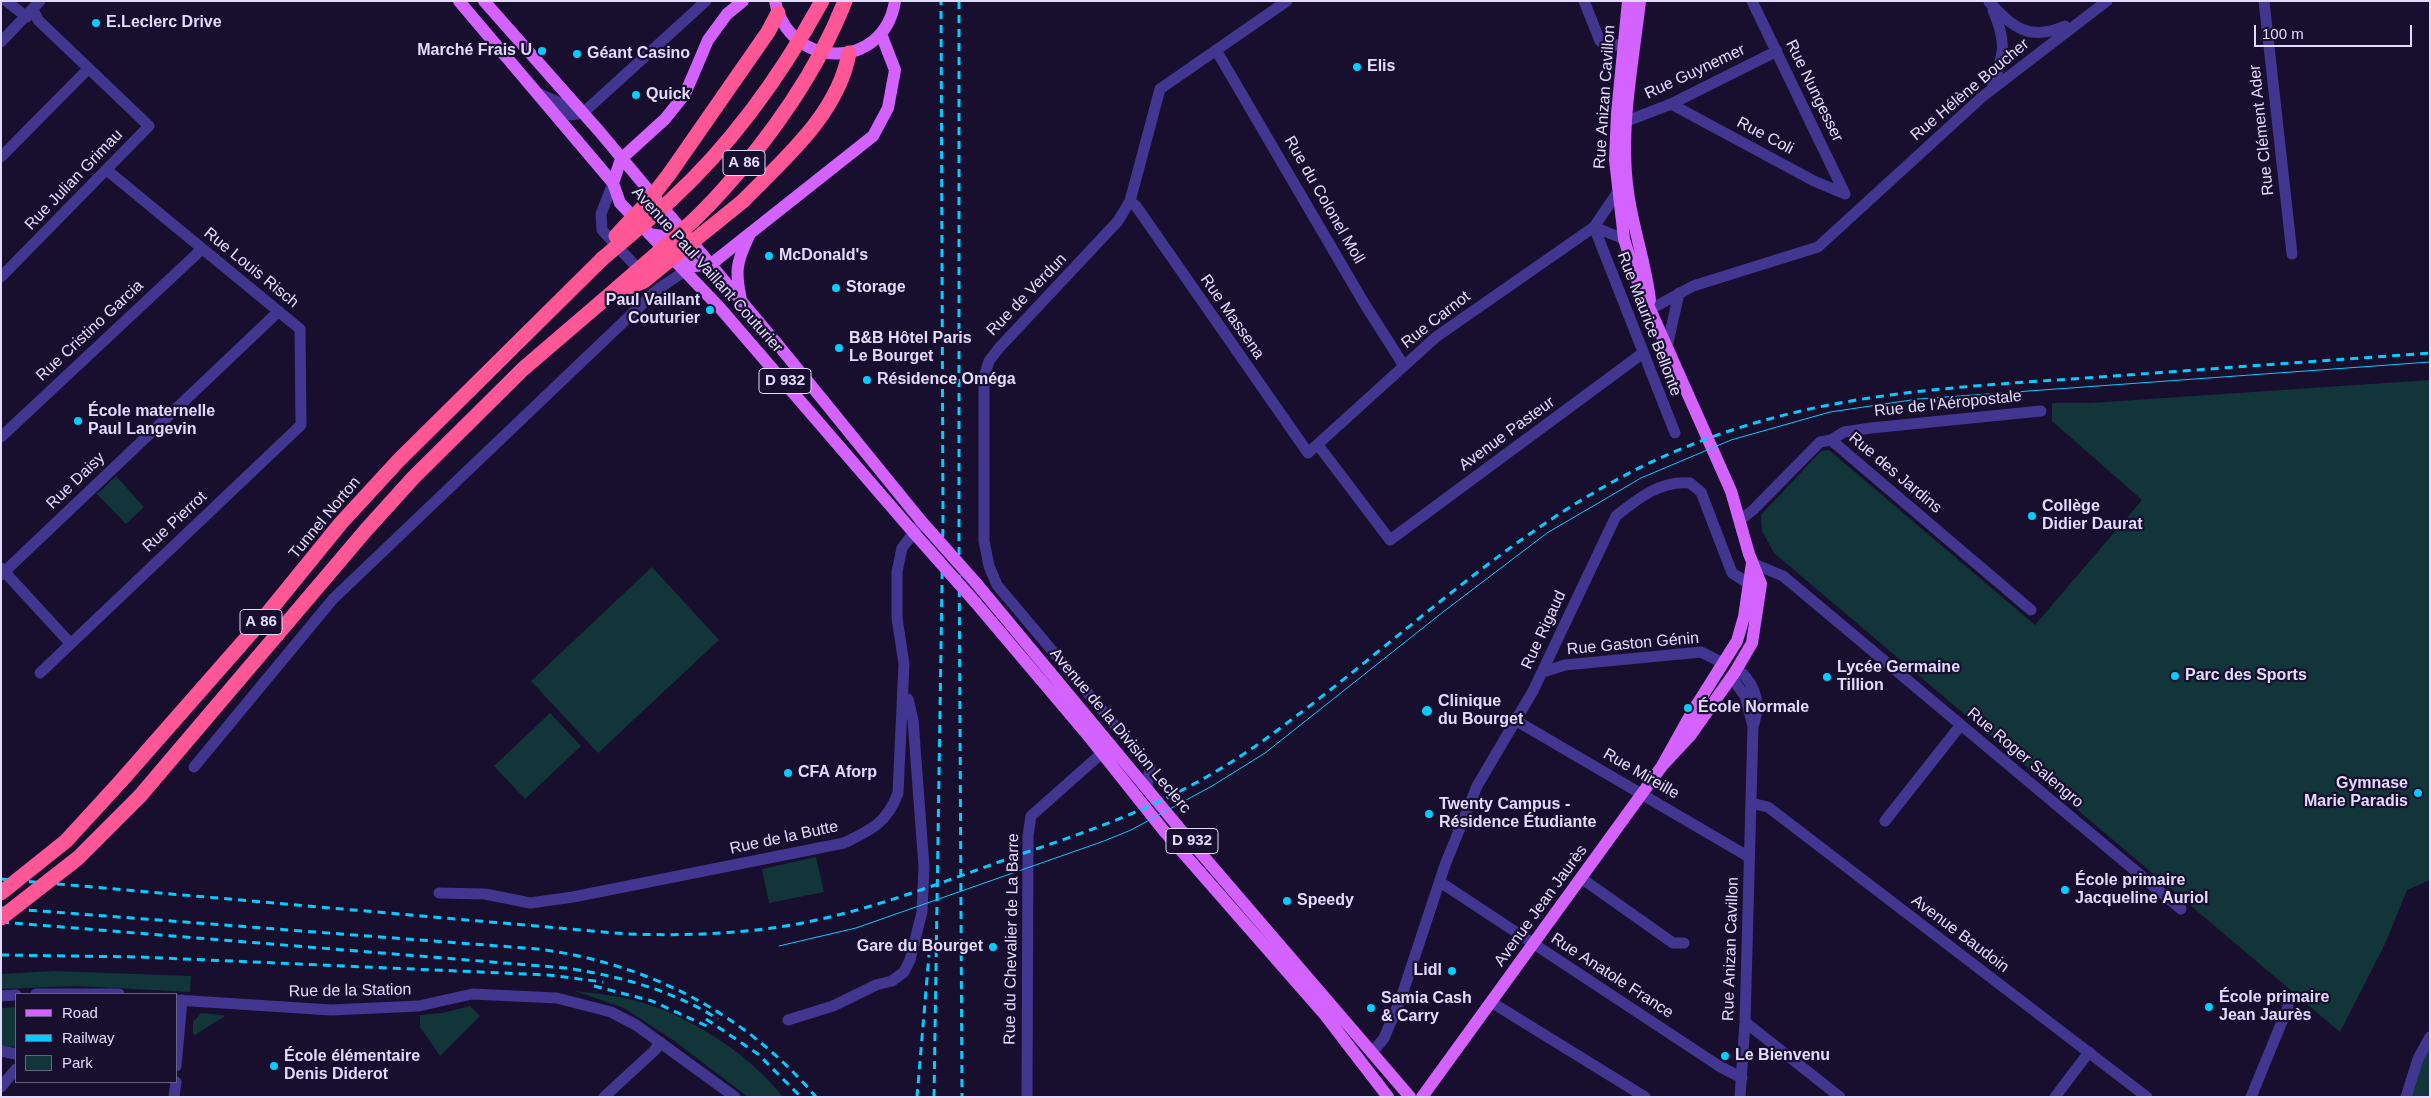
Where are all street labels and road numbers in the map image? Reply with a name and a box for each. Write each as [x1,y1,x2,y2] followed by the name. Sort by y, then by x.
[1590,24,1620,170] street label: Rue Anizan Cavillon
[1907,35,2033,145] street label: Rue Hélène Boucher
[1781,37,1847,145] street label: Rue Nungesser
[1642,40,1748,104] street label: Rue Guynemer
[2246,64,2278,196] street label: Rue Clément Ader
[1733,113,1797,159] street label: Rue Coli
[21,126,127,234] street label: Rue Julian Grimau
[1280,133,1368,267] street label: Rue du Colonel Moll
[723,150,765,176] road number: A 86
[627,183,787,357] street label: Avenue Paul Vaillant Couturier
[200,224,302,312] street label: Rue Louis Risch
[1613,249,1685,399] street label: Rue Maurice Bellonte
[983,250,1071,340] street label: Rue de Verdun
[1196,271,1268,363] street label: Rue Massena
[32,276,148,386] street label: Rue Cristino Garcia
[1398,287,1474,353] street label: Rue Carnot
[759,368,811,394] road number: D 932
[1873,387,2023,421] street label: Rue de l'Aéropostale
[1455,393,1559,475] street label: Avenue Pasteur
[1845,428,1945,518] street label: Rue des Jardins
[43,448,109,514] street label: Rue Daisy
[285,473,365,563] street label: Tunnel Norton
[139,487,211,557] street label: Rue Pierrot
[1517,588,1571,672] street label: Rue Rigaud
[240,610,282,634] road number: A 86
[1566,629,1700,659] street label: Rue Gaston Génin
[1045,645,1195,817] street label: Avenue de la Division Leclerc
[1963,704,2087,812] street label: Rue Roger Salengro
[1600,745,1682,803] street label: Rue Mireille
[728,817,840,859] street label: Rue de la Butte
[1166,828,1218,854] road number: D 932
[1001,833,1023,1045] street label: Rue du Chevalier de La Barre
[1490,841,1592,971] street label: Avenue Jean Jaurès
[1719,877,1743,1021] street label: Rue Anizan Cavillon
[1907,891,2013,977] street label: Avenue Baudoin
[1547,929,1677,1023] street label: Rue Anatole France
[288,980,412,1002] street label: Rue de la Station

